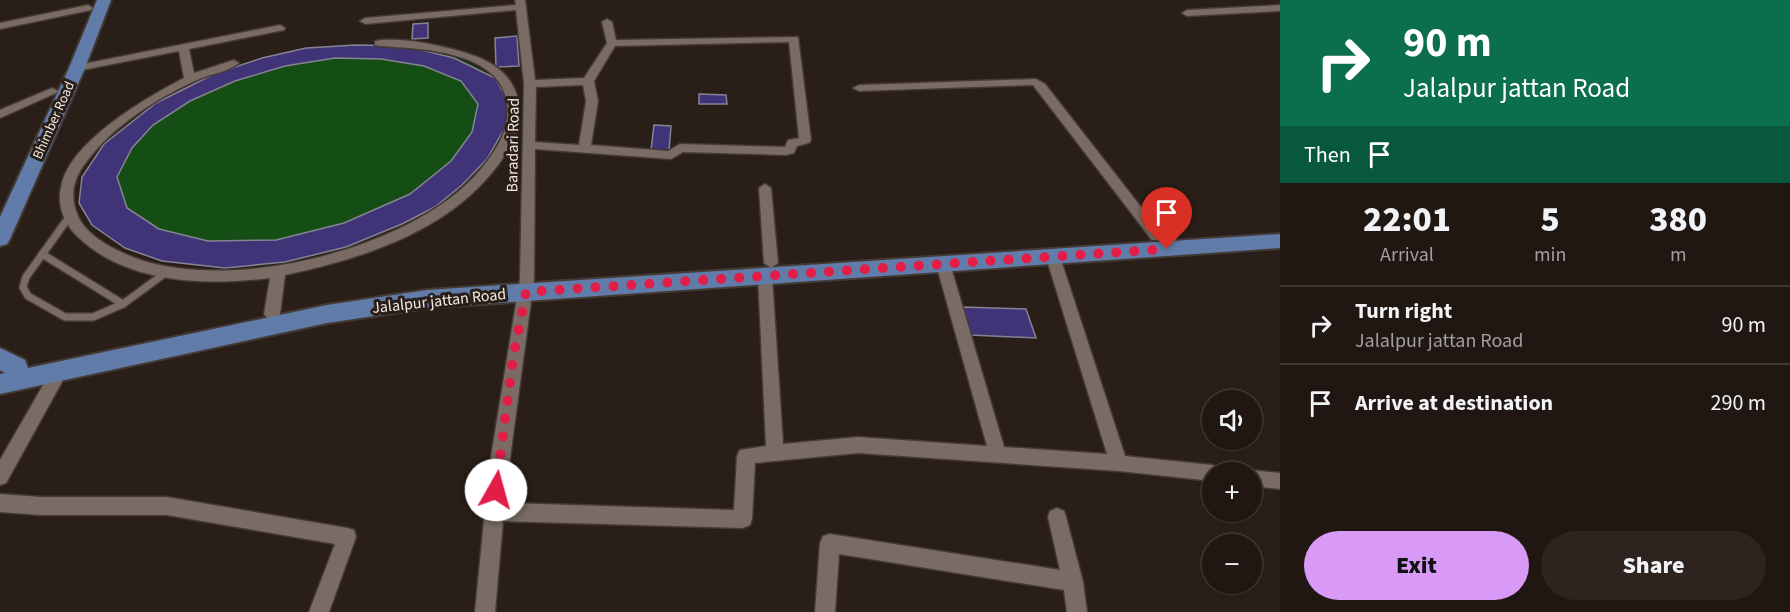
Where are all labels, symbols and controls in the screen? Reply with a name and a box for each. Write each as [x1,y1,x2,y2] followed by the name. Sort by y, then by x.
[1403,13,1492,73] text: 90 m
[1304,24,1382,102] icon: right
[1403,69,1630,108] text: Jalalpur jattan Road
[28,78,80,163] street label: Bhimber Road
[501,97,525,193] street label: Baradari Road
[1363,138,1396,171] icon: arrive
[1304,139,1351,171] text: Then
[1141,187,1192,249] pin
[1363,194,1451,245] text: 22:01
[1541,194,1560,245] text: 5
[1649,194,1707,245] text: 380
[1150,196,1183,229] icon: arrive
[1380,241,1434,269] text: Arrival
[1534,241,1566,269] text: min
[1670,241,1686,269] text: m
[371,283,507,319] street label: Jalalpur jattan Road
[1355,295,1452,327] text: Turn right
[1304,309,1337,342] icon: right
[1721,309,1766,341] text: 90 m
[1355,327,1523,355] text: Jalalpur jattan Road
[1304,387,1337,420] icon: arrive
[1355,387,1553,419] text: Arrive at destination
[1711,387,1766,419] text: 290 m
[1202,390,1262,594] map controls
[1202,390,1262,450] button: sound
[464,458,528,522] position arrow
[1202,462,1262,522] button: +
[1304,531,1529,600] button: Exit
[1541,531,1766,600] button: Share
[1202,534,1262,594] button: −

